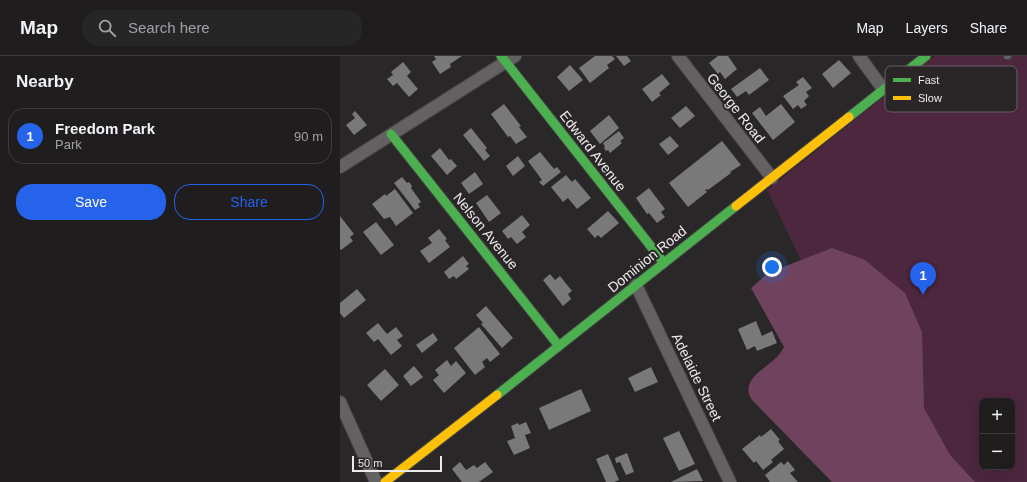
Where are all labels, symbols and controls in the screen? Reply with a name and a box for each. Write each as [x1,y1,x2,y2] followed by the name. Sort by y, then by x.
[82,10,362,46] search box
[20,17,58,38] text: Map
[96,17,118,39] icon: search
[128,19,210,36] text: Search here
[856,20,884,36] text: Map
[906,20,948,36] text: Layers
[970,20,1007,36] text: Share
[885,66,1017,112] legend
[704,70,768,146] street label: George Road
[16,72,74,91] text: Nearby
[918,74,939,86] text: Fast
[918,92,942,104] text: Slow
[557,108,630,195] street label: Edward Avenue
[55,120,155,137] text: Freedom Park
[26,129,34,144] text: 1
[294,129,323,144] text: 90 m
[55,137,82,152] text: Park
[16,184,166,220] button: Save
[174,184,324,220] button: Share
[450,189,522,273] street label: Nelson Avenue
[604,222,690,296] street label: Dominion Road
[762,257,782,277] your location
[910,262,936,295] pin: 1
[669,330,725,424] street label: Adelaide Street
[979,398,1015,470] map controls
[979,398,1015,434] button: +
[979,434,1015,470] button: −
[352,454,442,473] scale bar
[358,457,382,469] text: 50 m

